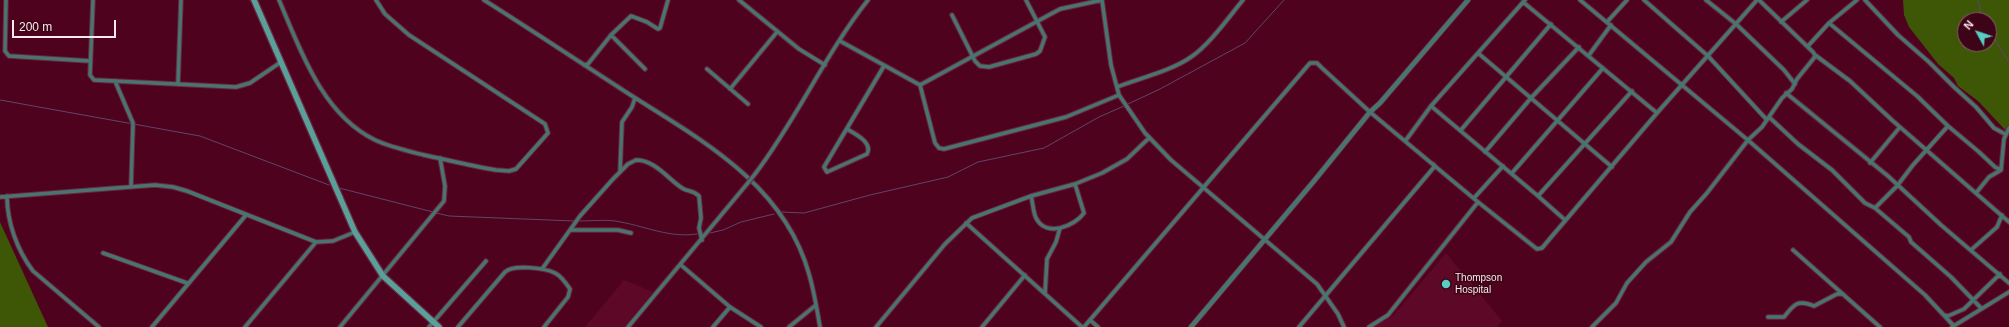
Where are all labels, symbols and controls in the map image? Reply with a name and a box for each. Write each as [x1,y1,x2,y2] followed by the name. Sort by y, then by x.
[14,12,118,38] scale bar
[1957,12,1997,52] north arrow
[1961,18,1976,32] text: N
[19,20,52,34] text: 200 m
[1455,272,1502,296] place label: Thompson Hospital
[1440,278,1452,290] marker: Thompson Hospital

